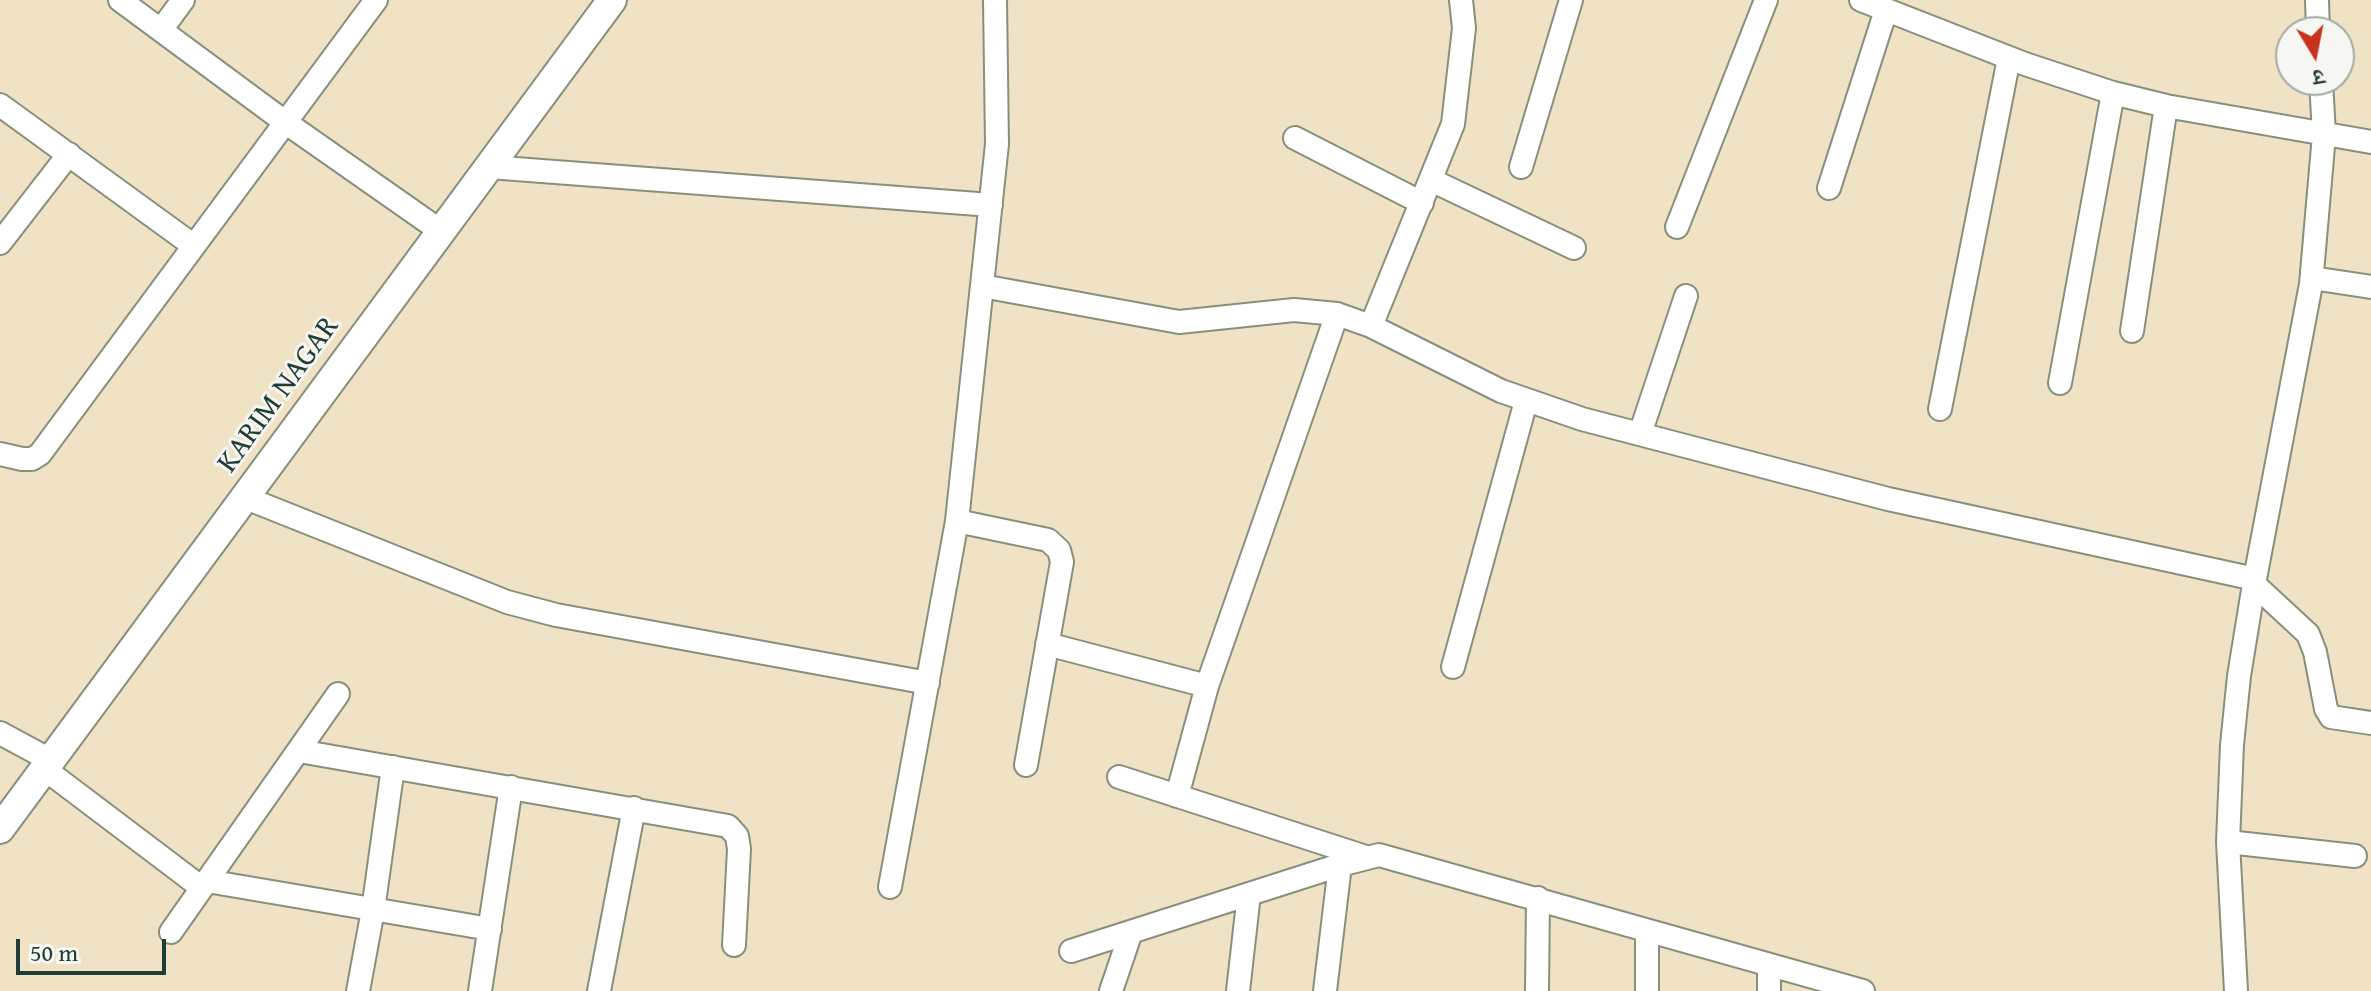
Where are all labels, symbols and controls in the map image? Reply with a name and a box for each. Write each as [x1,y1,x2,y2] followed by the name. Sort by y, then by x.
[2275,16,2355,96] north arrow
[2311,61,2327,94] text: उ
[210,310,348,480] street label: KARIM NAGAR
[20,923,170,973] scale bar
[30,935,78,970] text: 50 m

